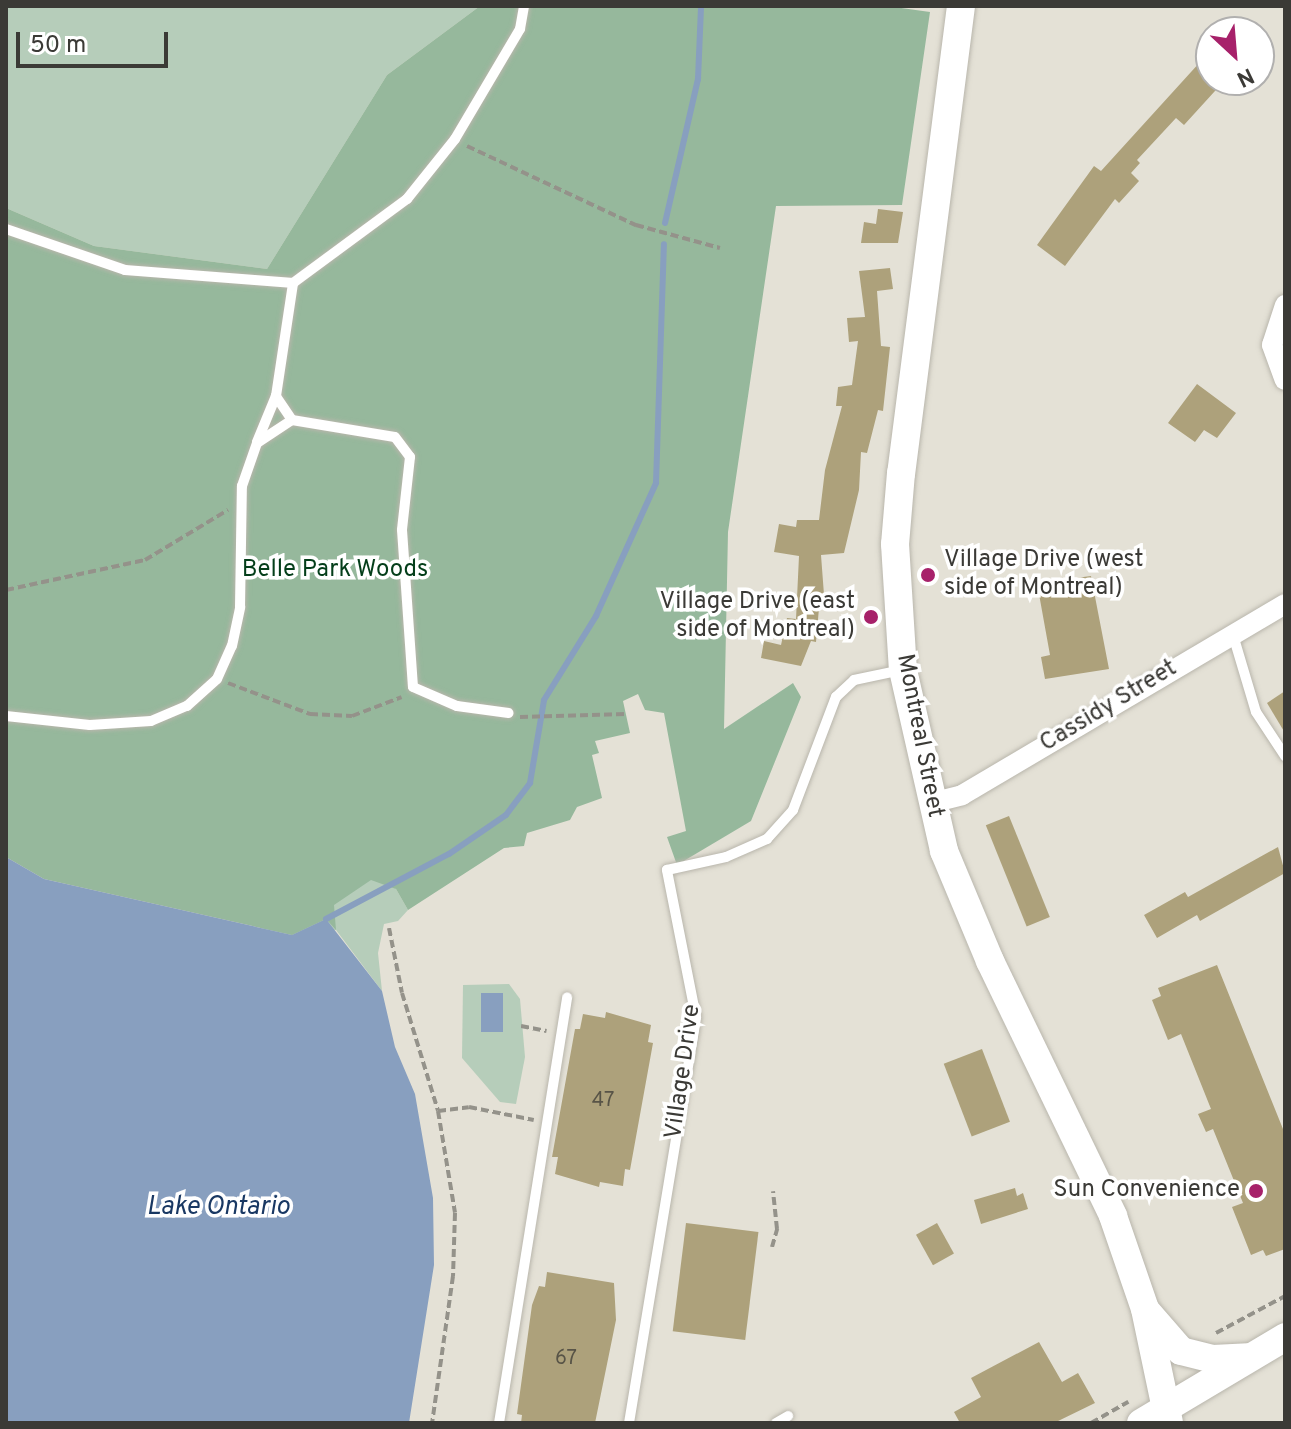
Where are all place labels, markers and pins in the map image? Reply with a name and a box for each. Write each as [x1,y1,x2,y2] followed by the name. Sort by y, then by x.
[944,547,1144,603] place label: Village Drive (west side of Montreal)
[919,566,937,584] marker: Village Drive (west side of Montreal)
[660,589,855,645] place label: Village Drive (east side of Montreal)
[862,608,880,626] marker: Village Drive (east side of Montreal)
[1053,1177,1240,1205] place label: Sun Convenience
[1247,1182,1265,1200] marker: Sun Convenience

